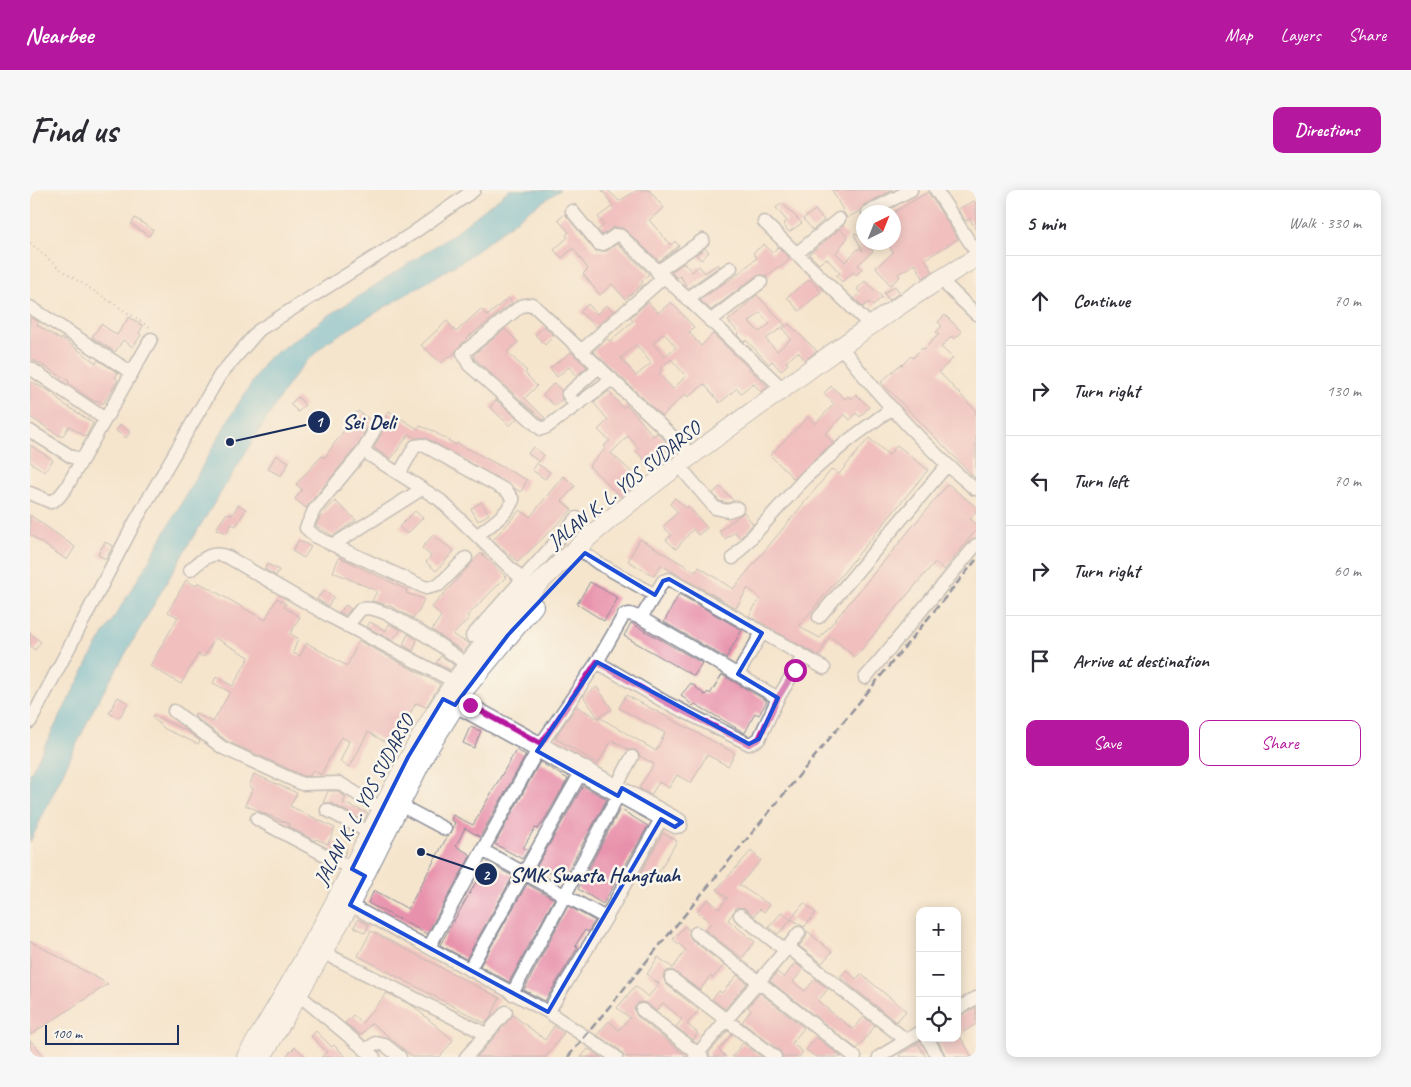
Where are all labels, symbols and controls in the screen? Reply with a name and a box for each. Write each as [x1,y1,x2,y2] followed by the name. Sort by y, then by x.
[25,20,93,50] text: Nearbee
[1225,24,1253,46] text: Map
[1281,24,1320,46] text: Layers
[1348,24,1386,46] text: Share
[1273,107,1381,153] button: Directions
[30,108,117,153] text: Find us
[856,205,901,250] north arrow
[1026,210,1066,236] text: 5 min
[1289,213,1361,233] text: Walk · 330 m
[1026,287,1054,315] icon: ahead
[1073,289,1130,313] text: Continue
[1334,291,1361,311] text: 70 m
[1026,377,1054,405] icon: right
[1073,379,1140,403] text: Turn right
[1327,381,1361,401] text: 130 m
[307,404,405,440] callout: Sei Deli
[342,409,399,435] text: Sei Deli
[316,413,325,432] text: 1
[542,414,707,555] street label: JALAN K. L. YOS SUDARSO
[1026,467,1054,495] icon: left
[1073,469,1128,493] text: Turn left
[1334,471,1361,491] text: 70 m
[1026,557,1054,585] icon: right
[1073,559,1140,583] text: Turn right
[1334,561,1361,581] text: 60 m
[1026,647,1054,675] icon: arrive
[1073,649,1209,673] text: Arrive at destination
[784,659,807,682] route start
[459,694,482,717] route end
[308,709,420,890] street label: JALAN K. L. YOS SUDARSO
[1026,720,1189,766] button: Save
[1199,720,1361,766] button: Share
[474,856,690,892] callout: SMK Swasta Hangtuah
[510,862,681,888] text: SMK Swasta Hangtuah
[483,866,491,885] text: 2
[916,907,961,1042] map controls
[916,907,961,952] button: +
[916,952,961,997] button: −
[916,997,961,1042] button: locate
[45,1022,179,1045] scale bar
[52,1025,82,1042] text: 100 m

